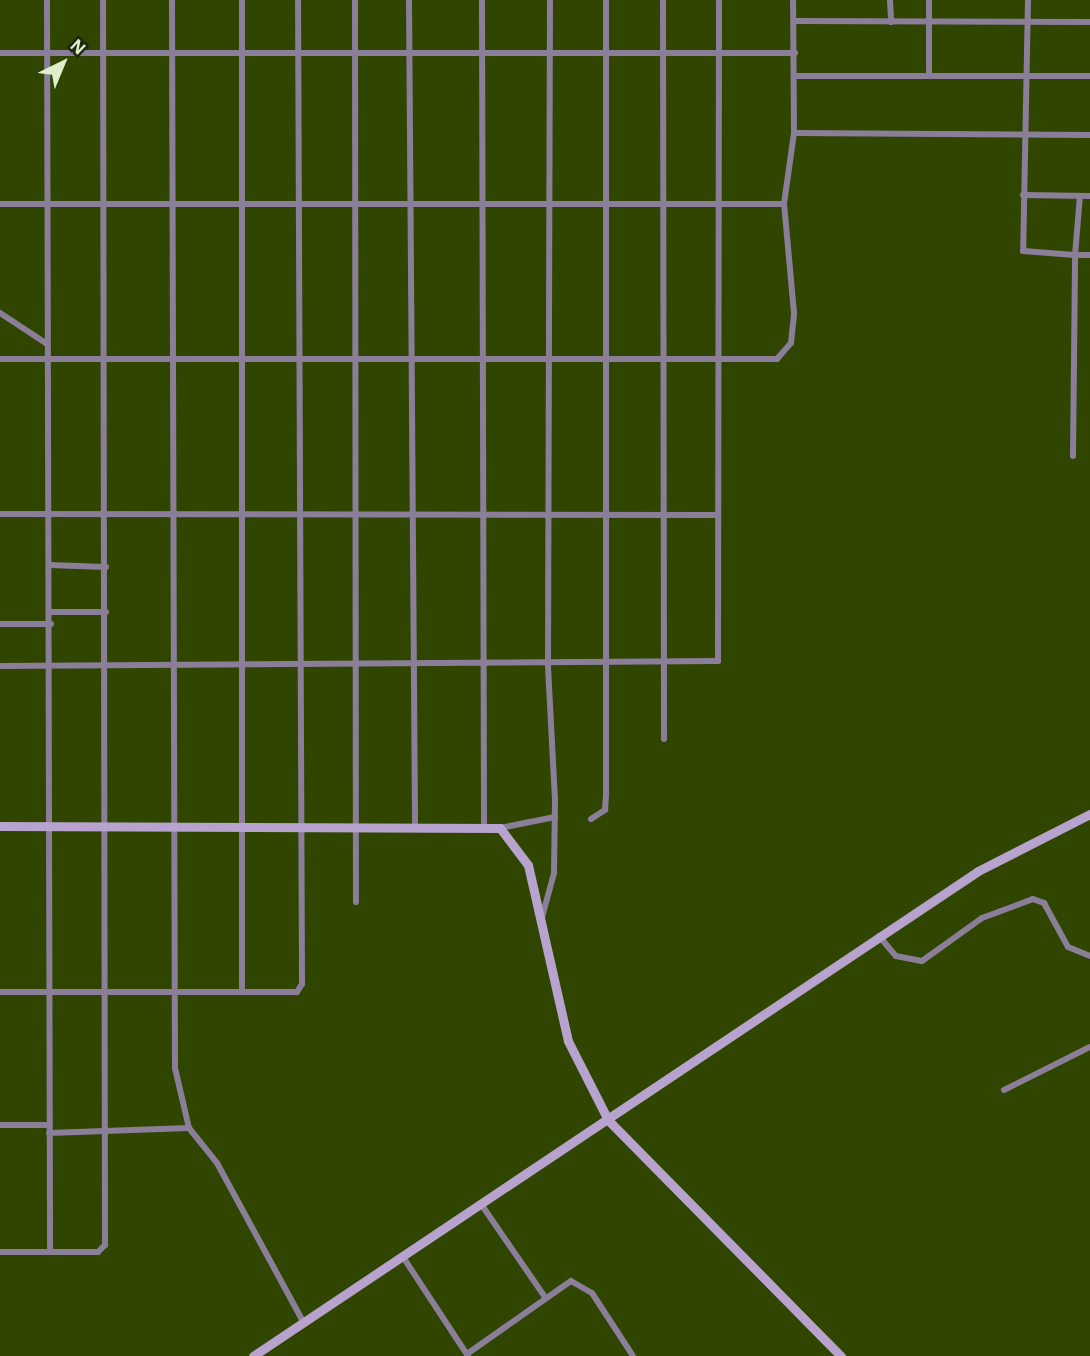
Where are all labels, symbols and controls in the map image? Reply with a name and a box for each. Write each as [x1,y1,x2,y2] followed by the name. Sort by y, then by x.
[28,28,98,98] north arrow
[66,36,89,59] text: N

